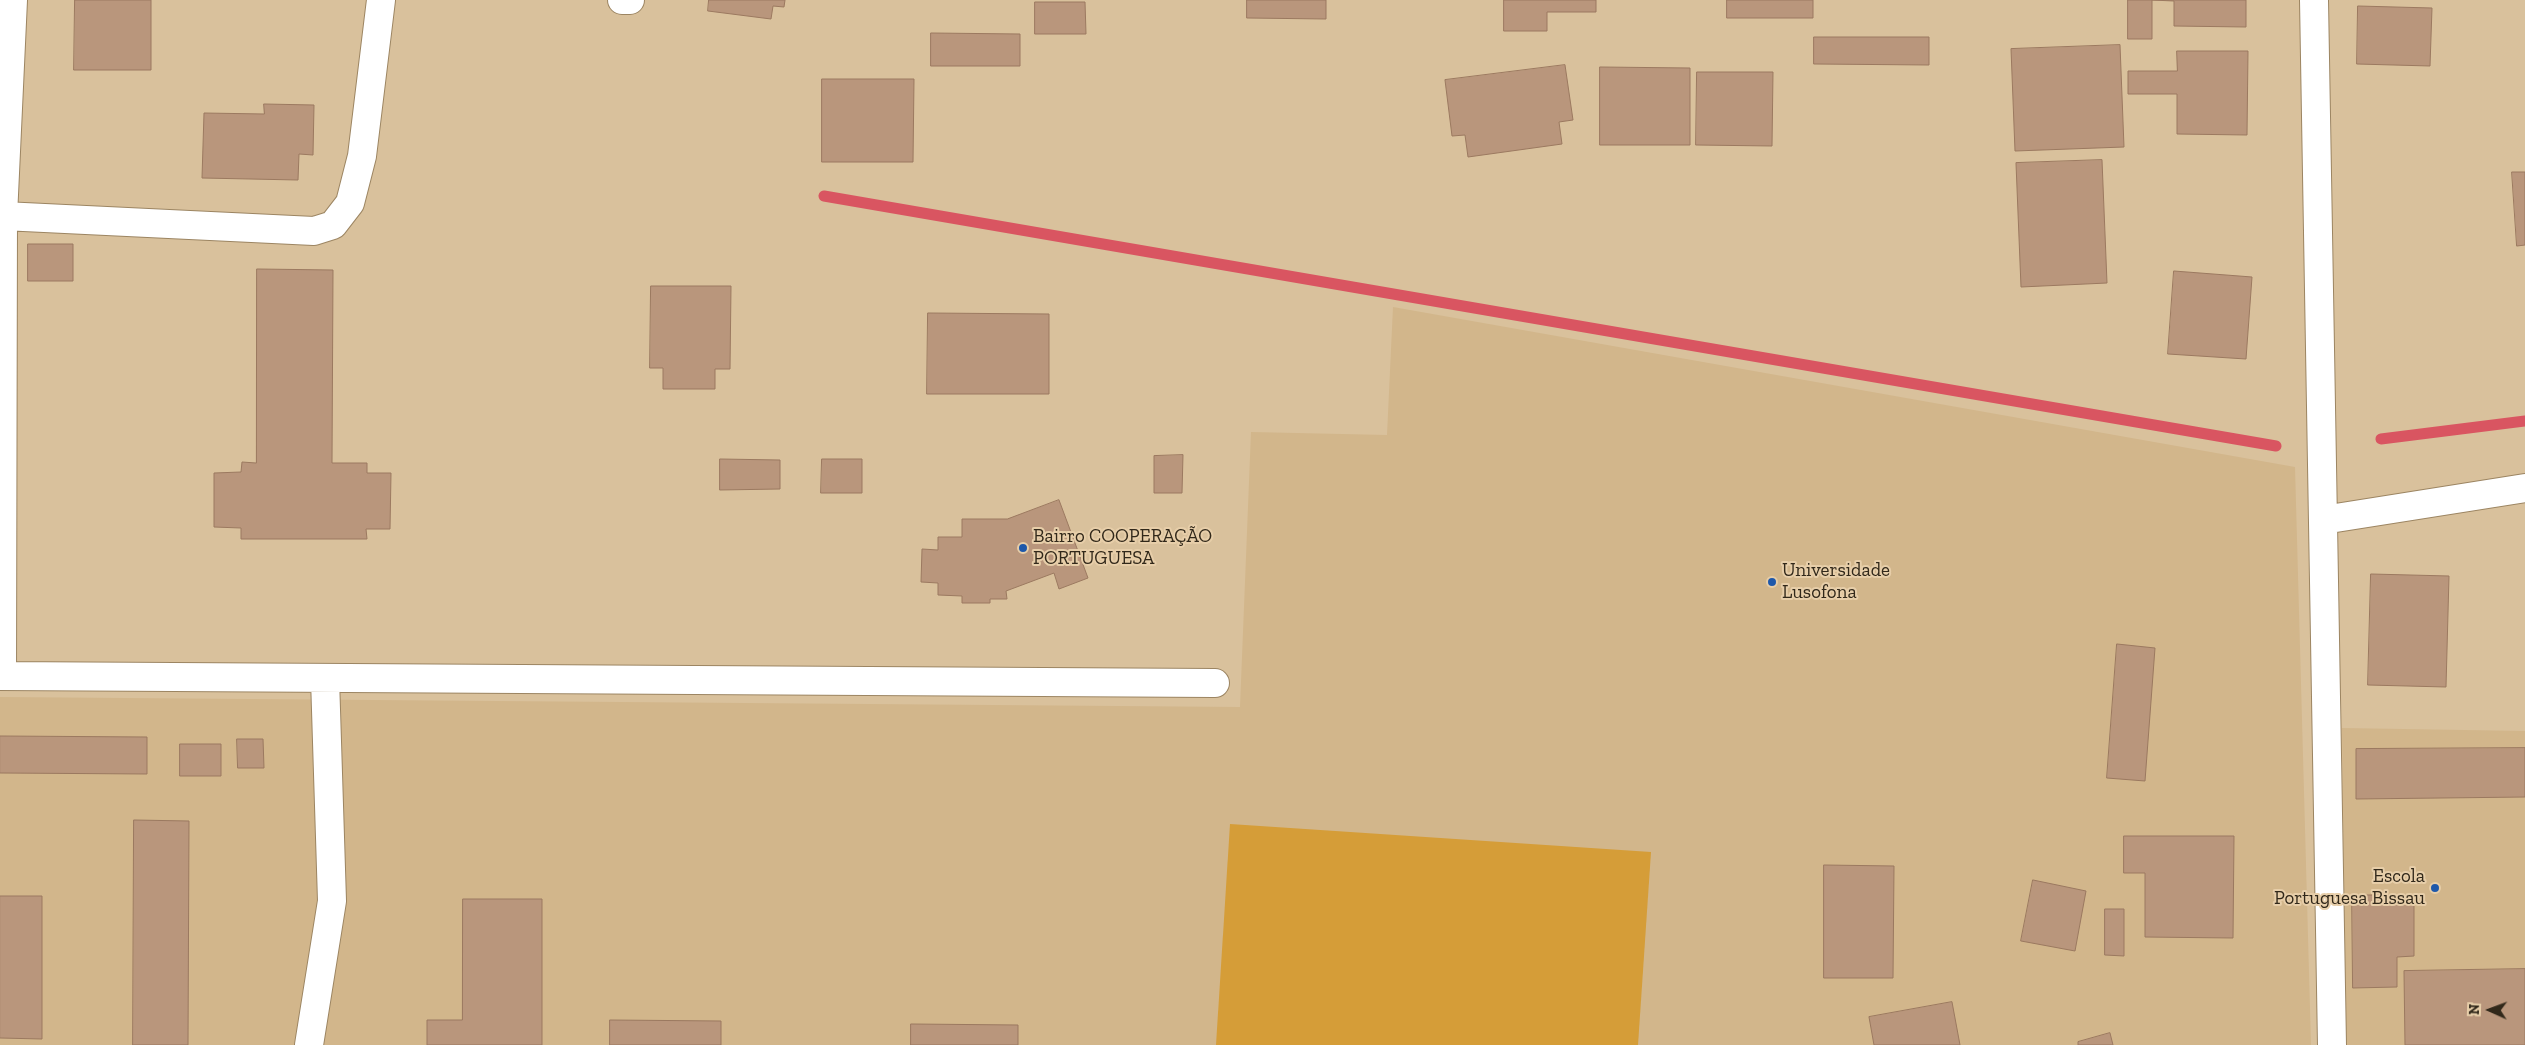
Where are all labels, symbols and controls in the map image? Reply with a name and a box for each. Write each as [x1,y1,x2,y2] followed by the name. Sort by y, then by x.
[1033,526,1212,570] place label: Bairro COOPERAÇÃO PORTUGUESA
[1017,542,1029,554] marker: Bairro COOPERAÇÃO PORTUGUESA
[1782,560,1890,604] place label: Universidade Lusofona
[1766,576,1778,588] marker: Universidade Lusofona
[2274,866,2425,910] place label: Escola Portuguesa Bissau
[2429,882,2441,894] marker: Escola Portuguesa Bissau
[2465,985,2515,1035] north arrow
[2466,1004,2483,1015] text: N

